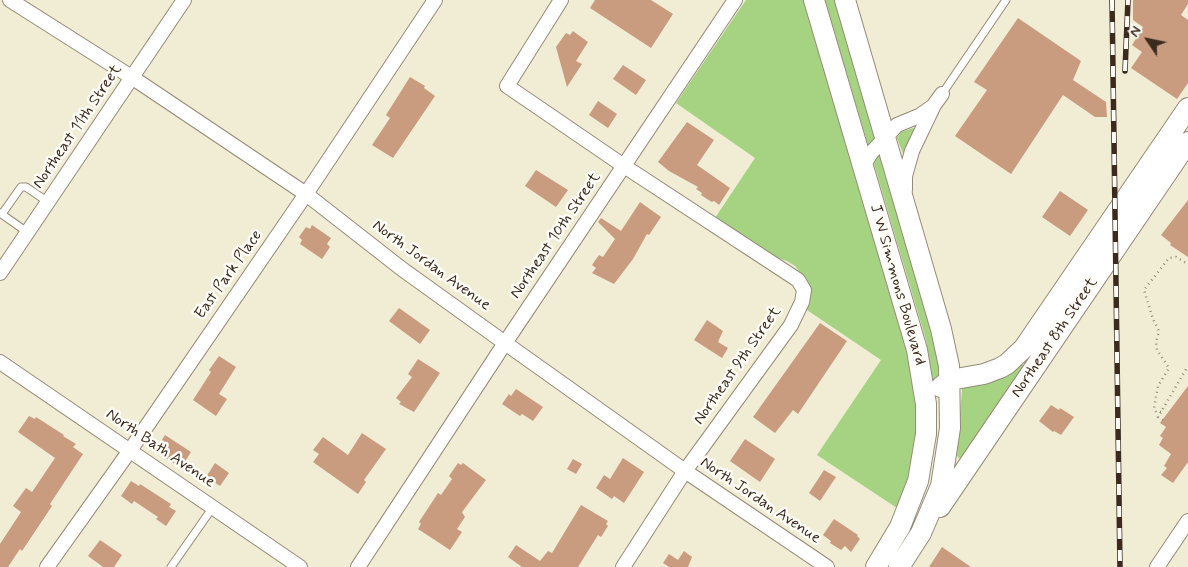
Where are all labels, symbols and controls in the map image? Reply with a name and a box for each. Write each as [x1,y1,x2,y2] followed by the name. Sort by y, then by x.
[1123,15,1173,65] north arrow
[1125,23,1146,41] text: N
[29,61,127,193] street label: Northeast 11th Street
[507,169,605,303] street label: Northeast 10th Street
[865,202,929,368] street label: J W Simmons Boulevard
[368,217,494,315] street label: North Jordan Avenue
[191,227,267,323] street label: East Park Place
[1008,274,1102,402] street label: Northeast 8th Street
[690,303,786,429] street label: Northeast 9th Street
[102,405,218,493] street label: North Bath Avenue
[696,453,824,549] street label: North Jordan Avenue

